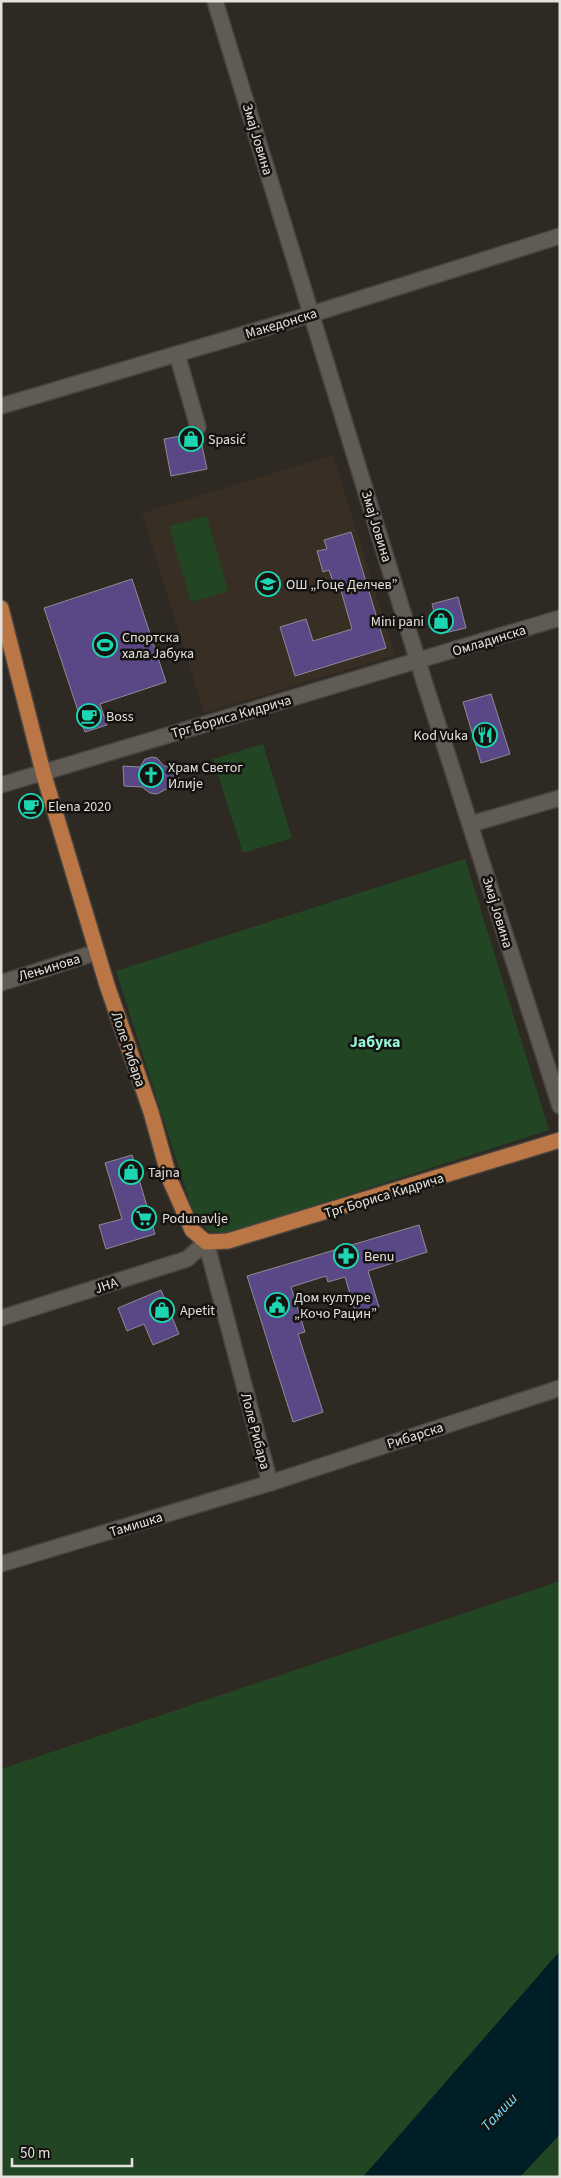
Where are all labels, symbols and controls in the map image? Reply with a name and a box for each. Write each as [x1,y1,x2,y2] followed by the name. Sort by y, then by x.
[237,101,277,178] street label: Змај Јовина
[243,304,320,344] street label: Македонска
[178,426,204,452] shop icon: Spasić
[208,430,246,450] place label: Spasić
[356,488,396,565] street label: Змај Јовина
[255,571,281,597] school or university icon: ОШ „Гоце Делчев”
[286,575,398,595] place label: ОШ „Гоце Делчев”
[428,608,454,634] shop icon: Mini pani
[371,612,424,632] place label: Mini pani
[450,620,529,662] street label: Омладинска
[122,628,194,664] place label: Спортска хала Јабука
[92,632,118,658] sports icon: Спортска хала Јабука
[169,690,294,744] street label: Трг Бориса Кидрича
[76,703,102,729] cafe icon: Boss
[106,707,134,727] place label: Boss
[472,722,498,748] restaurant icon: Kod Vuka
[414,726,468,746] place label: Kod Vuka
[168,758,243,794] place label: Храм Светог Илије
[138,762,164,788] church icon: Храм Светог Илије
[18,793,44,819] cafe icon: Elena 2020
[48,797,111,817] place label: Elena 2020
[477,874,517,951] street label: Змај Јовина
[16,949,83,987] street label: Лењинова
[106,1009,150,1090] street label: Лоле Рибара
[350,1031,400,1053] district label: Јабука
[118,1159,144,1185] shop icon: Tajna
[148,1163,180,1183] place label: Tajna
[322,1168,447,1224] street label: Трг Бориса Кидрича
[131,1205,157,1231] supermarket icon: Podunavlje
[162,1209,228,1229] place label: Podunavlje
[333,1243,359,1269] pharmacy icon: Benu
[364,1247,394,1267] place label: Benu
[92,1273,121,1299] street label: ЈНА
[294,1288,377,1324] place label: Дом културе „Кочо Рацин”
[264,1292,290,1318] public building icon: Дом културе „Кочо Рацин”
[149,1297,175,1323] shop icon: Apetit
[180,1301,215,1321] place label: Apetit
[235,1391,275,1472] street label: Лоле Рибара
[384,1417,446,1454] street label: Рибарска
[107,1507,165,1543] street label: Тамишка
[476,2089,522,2136] water label: Тамиш
[12,2136,132,2168] scale bar
[20,2143,50,2164] text: 50 m

